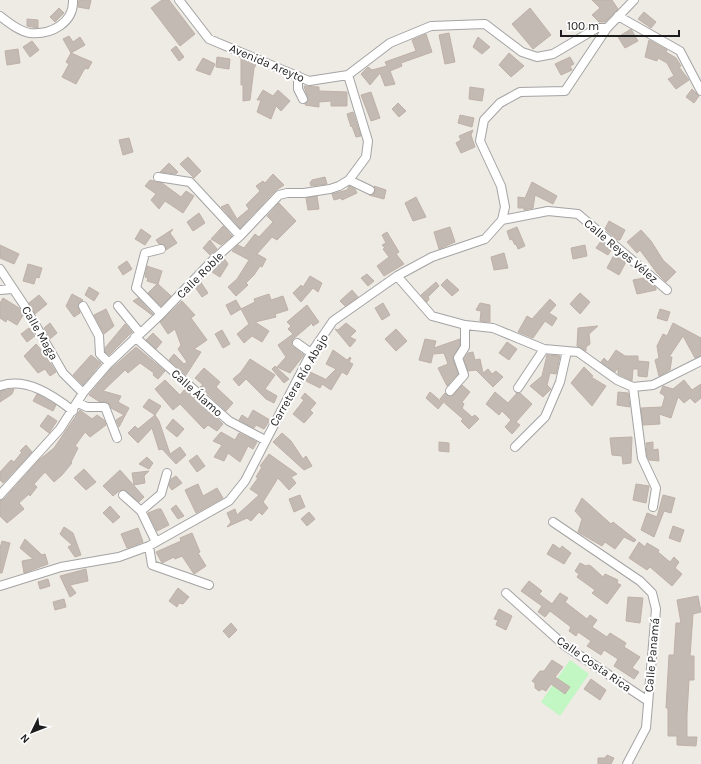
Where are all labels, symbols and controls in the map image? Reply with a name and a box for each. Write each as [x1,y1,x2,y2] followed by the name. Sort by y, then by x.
[561,12,679,38] scale bar
[567,19,599,33] text: 100 m
[227,41,307,85] street label: Avenida Areyto
[581,216,661,286] street label: Calle Reyes Vélez
[174,249,226,301] street label: Calle Roble
[19,304,61,362] street label: Calle Maga
[267,331,331,429] street label: Carretera Río Abajo
[168,366,226,420] street label: Calle Álamo
[642,617,662,693] street label: Calle Panamá
[554,633,634,695] street label: Calle Costa Rica
[12,712,52,752] north arrow
[18,731,32,746] text: N

